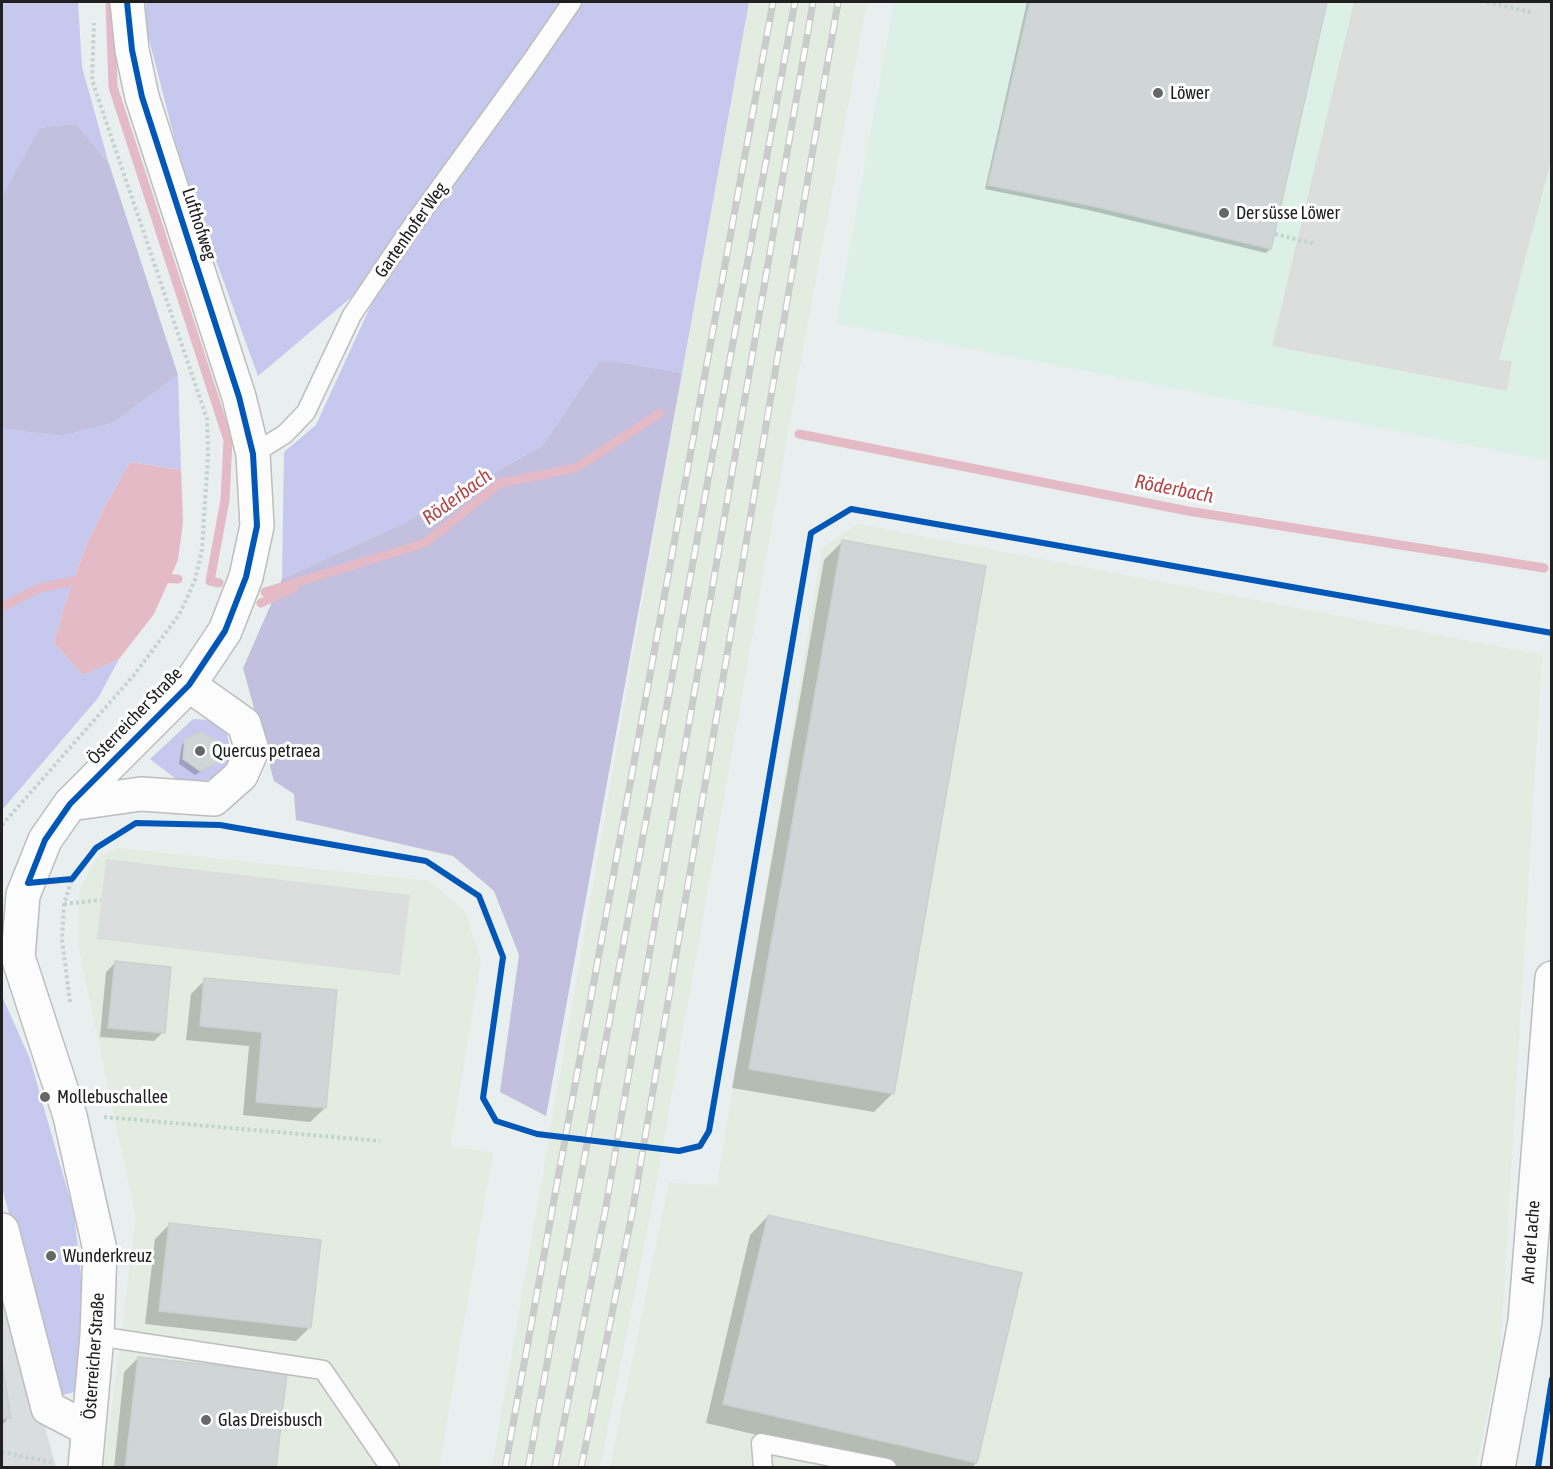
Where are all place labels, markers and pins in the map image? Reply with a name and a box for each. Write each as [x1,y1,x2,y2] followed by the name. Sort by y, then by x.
[1170,82,1209,104] place label: Löwer
[1151,86,1165,100] marker: Löwer
[1236,202,1340,224] place label: Der süsse Löwer
[1217,206,1231,220] marker: Der süsse Löwer
[212,740,321,762] place label: Quercus petraea
[193,744,207,758] marker: Quercus petraea
[57,1086,168,1108] place label: Mollebuschallee
[38,1090,52,1104] marker: Mollebuschallee
[63,1245,152,1267] place label: Wunderkreuz
[44,1249,58,1263] marker: Wunderkreuz
[218,1409,323,1431] place label: Glas Dreisbusch
[199,1413,213,1427] marker: Glas Dreisbusch

